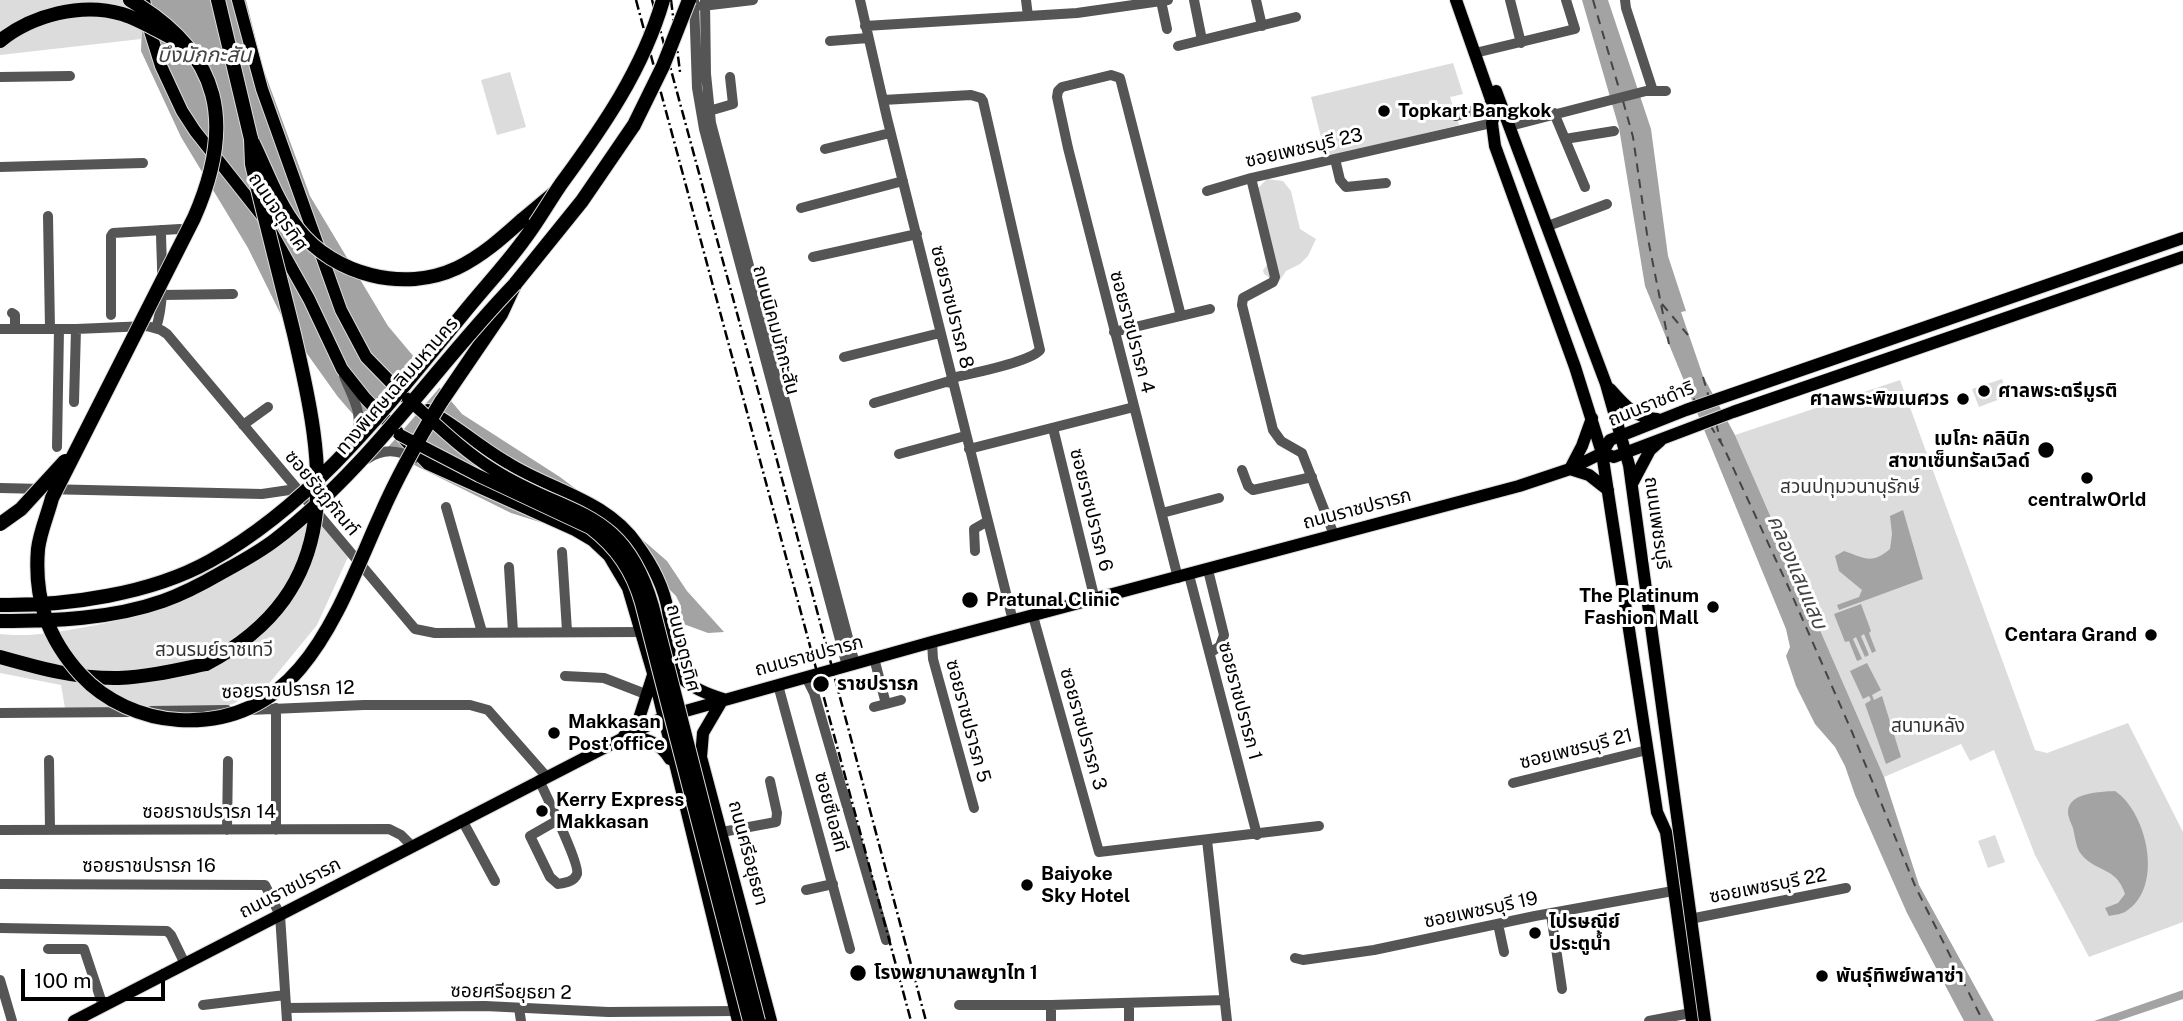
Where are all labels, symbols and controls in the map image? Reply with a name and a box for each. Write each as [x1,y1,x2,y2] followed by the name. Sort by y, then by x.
[157,43,251,69] water label: บึงมักกะสัน
[1398,100,1552,122] place label: Topkart Bangkok
[1376,103,1392,119] marker: Topkart Bangkok
[1243,123,1365,173] street label: ซอยเพชรบุรี 23
[243,168,313,256] street label: ถนนจตุรทิศ
[926,243,978,371] street label: ซอยราชปรารภ 8
[748,263,804,397] street label: ถนนนิคมมักกะสัน
[1105,268,1159,396] street label: ซอยราชปรารภ 4
[331,313,463,459] street label: ทางพิเศษเฉลิมมหานคร
[1605,376,1697,432] street label: ถนนราชดำริ
[1998,380,2117,402] place label: ศาลพระตรีมูรติ
[1976,383,1992,399] marker: ศาลพระตรีมูรติ
[1810,388,1949,410] place label: ศาลพระพิฆเนศวร
[1955,391,1971,407] marker: ศาลพระพิฆเนศวร
[1888,428,2030,472] place label: เมโกะ คลินิก สาขาเซ็นทรัลเวิลด์
[2036,440,2056,460] marker: เมโกะ คลินิก สาขาเซ็นทรัลเวิลด์
[280,446,364,540] street label: ซอยรัชฎภัณฑ์
[1065,446,1117,574] street label: ซอยราชปรารภ 6
[2079,470,2095,486] marker: centralwOrld
[1639,475,1675,571] street label: ถนนเพชรบุรี
[1780,476,1920,498] park label: สวนปทุมวนานุรักษ์
[1300,484,1414,534] street label: ถนนราชปรารภ
[2028,489,2146,511] place label: centralwOrld
[1762,511,1832,633] water label: คลองแสนแสบ
[1579,585,1699,629] place label: The Platinum Fashion Mall
[986,589,1120,611] place label: Pratunal Clinic
[960,590,980,610] marker: Pratunal Clinic
[1705,599,1721,615] marker: The Platinum Fashion Mall
[661,602,705,694] street label: ถนนจตุรทิศ
[2005,624,2137,646] place label: Centara Grand
[2143,627,2159,643] marker: Centara Grand
[752,631,866,681] street label: ถนนราชปรารภ
[155,639,273,661] park label: สวนรมย์ราชเทวี
[1213,639,1267,763] street label: ซอยราชปรารภ 1
[941,657,995,785] street label: ซอยราชปรารภ 5
[1055,665,1111,793] street label: ซอยราชปรารภ 3
[837,673,919,695] place label: ราชปรารภ
[811,674,831,694] marker: ราชปรารภ
[221,676,355,704] street label: ซอยราชปรารภ 12
[568,711,665,755] place label: Makkasan Post office
[1891,715,1965,737] park label: สนามหลัง
[1517,724,1635,774] street label: ซอยเพชรบุรี 21
[546,725,562,741] marker: Makkasan Post office
[809,769,853,855] street label: ซอยซีเอสที
[556,789,684,833] place label: Kerry Express Makkasan
[723,798,773,908] street label: ถนนศรีอยุธยา
[142,801,276,823] street label: ซอยราชปรารภ 14
[534,803,550,819] marker: Kerry Express Makkasan
[235,853,345,923] street label: ถนนราชปรารภ
[82,855,216,877] street label: ซอยราชปรารภ 16
[1041,863,1130,907] place label: Baiyoke Sky Hotel
[1707,863,1829,909] street label: ซอยเพชรบุรี 22
[1019,877,1035,893] marker: Baiyoke Sky Hotel
[1422,887,1540,933] street label: ซอยเพชรบุรี 19
[1549,911,1620,955] place label: ไปรษณีย์ ประตูน้ำ
[1527,925,1543,941] marker: ไปรษณีย์ ประตูน้ำ
[24,954,168,998] scale bar
[874,962,1038,984] place label: โรงพยาบาลพญาไท 1
[848,963,868,983] marker: โรงพยาบาลพญาไท 1
[1836,965,1964,987] place label: พันธุ์ทิพย์พลาซ่า
[34,968,91,993] text: 100 m
[1814,968,1830,984] marker: พันธุ์ทิพย์พลาซ่า
[450,980,572,1004] street label: ซอยศรีอยุธยา 2

